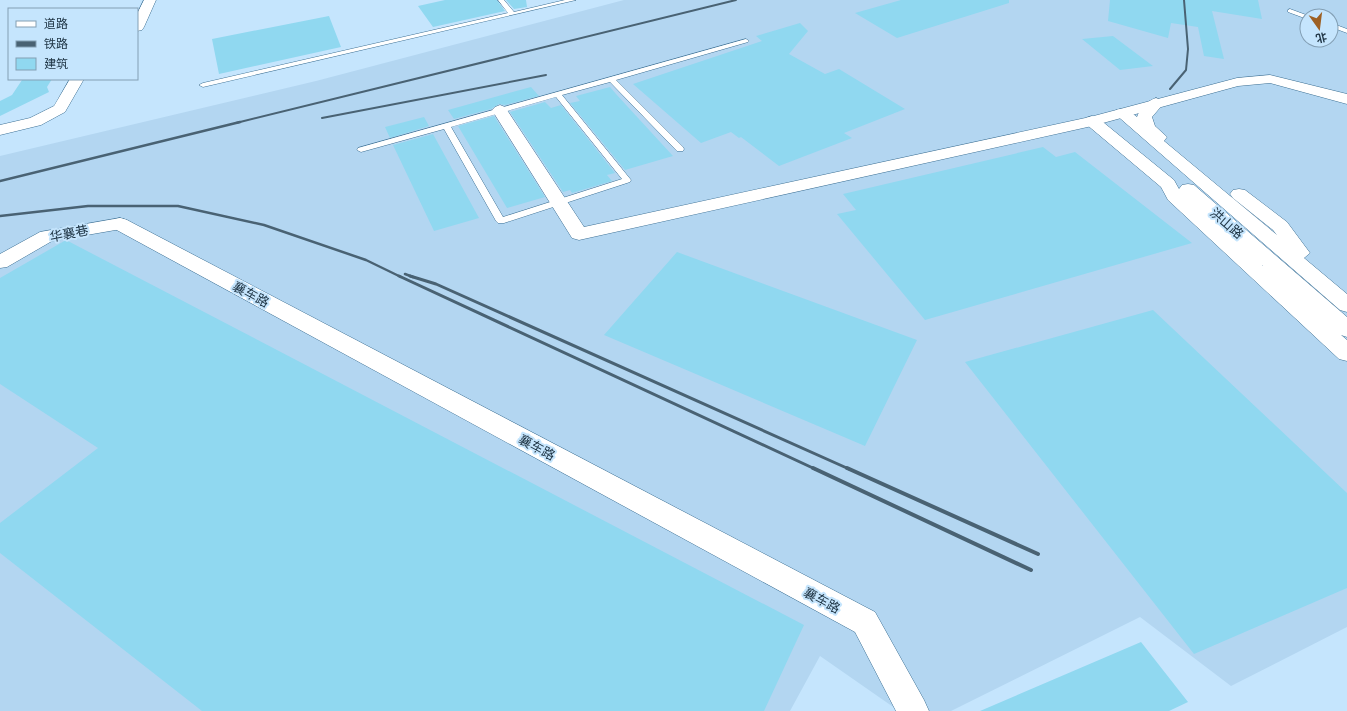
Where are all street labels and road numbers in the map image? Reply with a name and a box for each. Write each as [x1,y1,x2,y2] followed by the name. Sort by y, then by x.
[1207,204,1247,242] street label: 洪山路
[48,221,90,245] street label: 华襄巷
[230,278,272,310] street label: 襄车路
[516,431,558,463] street label: 襄车路
[801,584,843,616] street label: 襄车路

